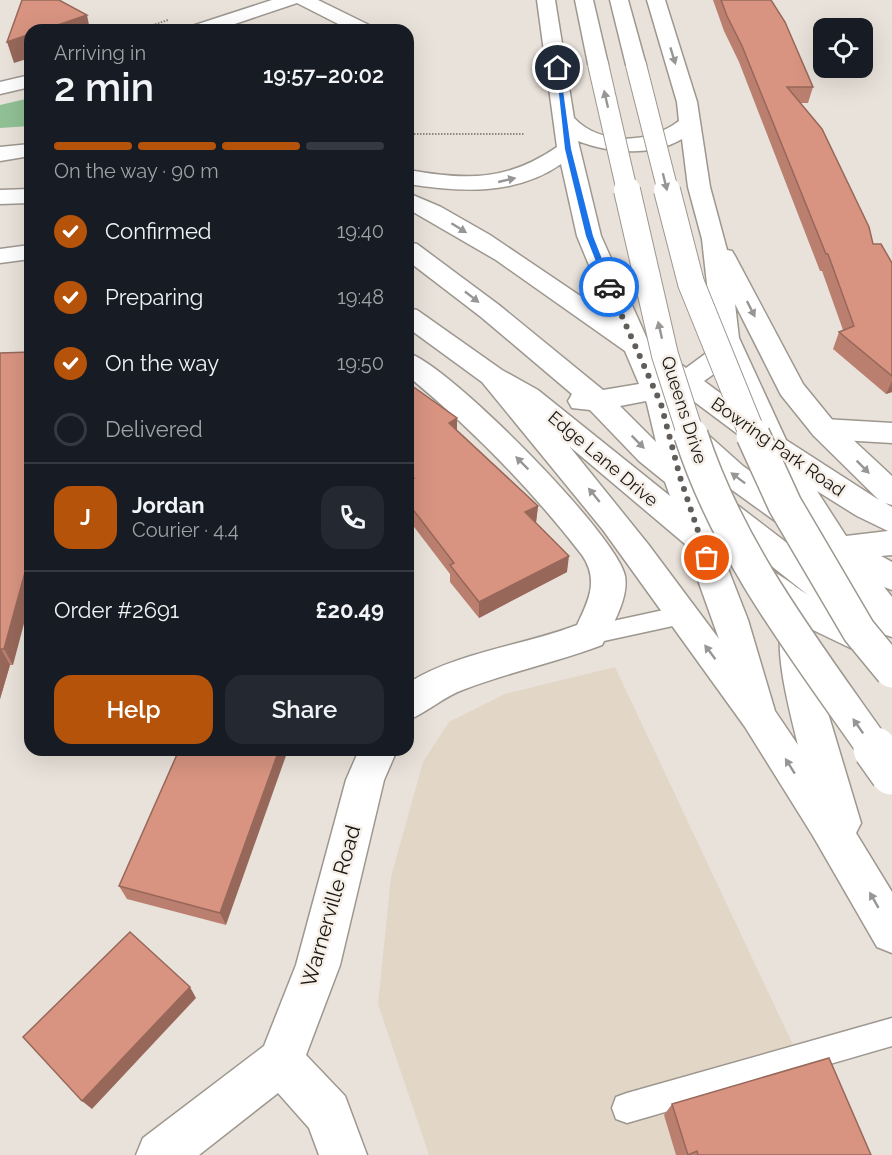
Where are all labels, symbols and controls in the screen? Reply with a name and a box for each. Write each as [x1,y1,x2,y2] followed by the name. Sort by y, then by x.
[813,18,873,78] map controls
[813,18,873,78] button: locate
[54,41,146,65] text: Arriving in
[532,42,583,93] pin
[669,47,678,65] one-way arrow
[541,51,574,84] icon: home
[263,62,384,88] text: 19:57–20:02
[54,64,154,110] text: 2 min
[600,90,610,108] one-way arrow
[54,159,219,183] text: On the way · 90 m
[661,173,671,192] one-way arrow
[498,175,517,184] one-way arrow
[54,215,87,248] icon: check
[105,218,212,244] text: Confirmed
[337,219,384,243] text: 19:40
[451,223,467,234] one-way arrow
[579,257,639,317] courier
[593,271,626,304] icon: car
[54,281,87,314] icon: check
[105,284,203,310] text: Preparing
[337,285,384,309] text: 19:48
[464,290,479,302] one-way arrow
[746,301,755,318] one-way arrow
[654,320,664,339] one-way arrow
[54,347,87,380] icon: check
[105,350,219,376] text: On the way
[337,351,384,375] text: 19:50
[657,353,712,467] street label: Queens Drive
[708,393,849,500] street label: Bowring Park Road
[544,407,663,511] street label: Edge Lane Drive
[105,416,203,442] text: Delivered
[631,434,645,449] one-way arrow
[515,457,529,471] one-way arrow
[855,459,869,473] one-way arrow
[730,472,746,484] one-way arrow
[321,486,384,549] button: phone
[588,488,601,503] one-way arrow
[132,492,204,518] text: Jordan
[80,504,91,530] text: J
[132,518,239,542] text: Courier · 4.4
[681,532,732,583] pin
[690,541,723,574] icon: bag
[54,597,179,623] text: Order #2691
[316,597,384,623] text: £20.49
[703,644,716,660] one-way arrow
[54,675,213,744] button: Help
[225,675,384,744] button: Share
[852,718,864,734] one-way arrow
[784,758,796,774] one-way arrow
[296,822,366,990] street label: Warnerville Road
[868,892,879,908] one-way arrow

